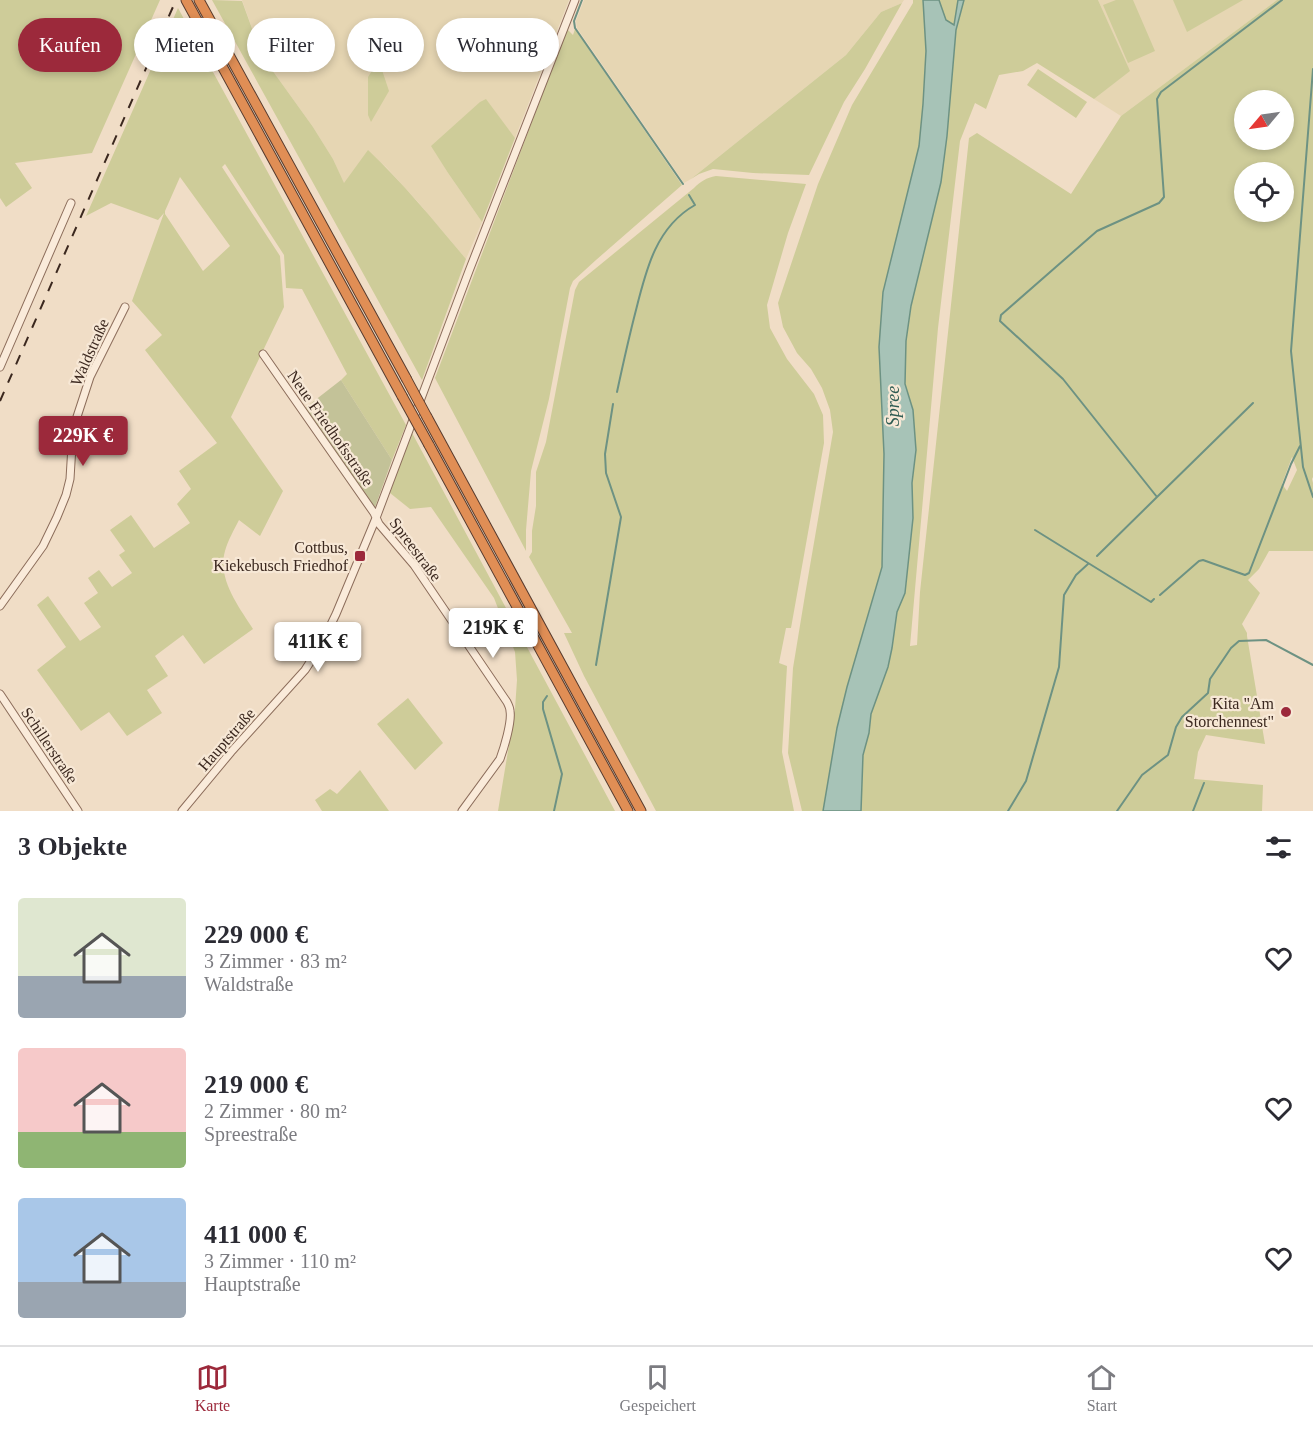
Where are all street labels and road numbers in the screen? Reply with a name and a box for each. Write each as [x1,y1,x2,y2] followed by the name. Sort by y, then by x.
[67,316,112,388] street label: Waldstraße
[284,367,377,489] street label: Neue Friedhofsstraße
[386,514,445,585] street label: Spreestraße
[18,704,81,786] street label: Schillerstraße
[195,705,259,775] street label: Hauptstraße

